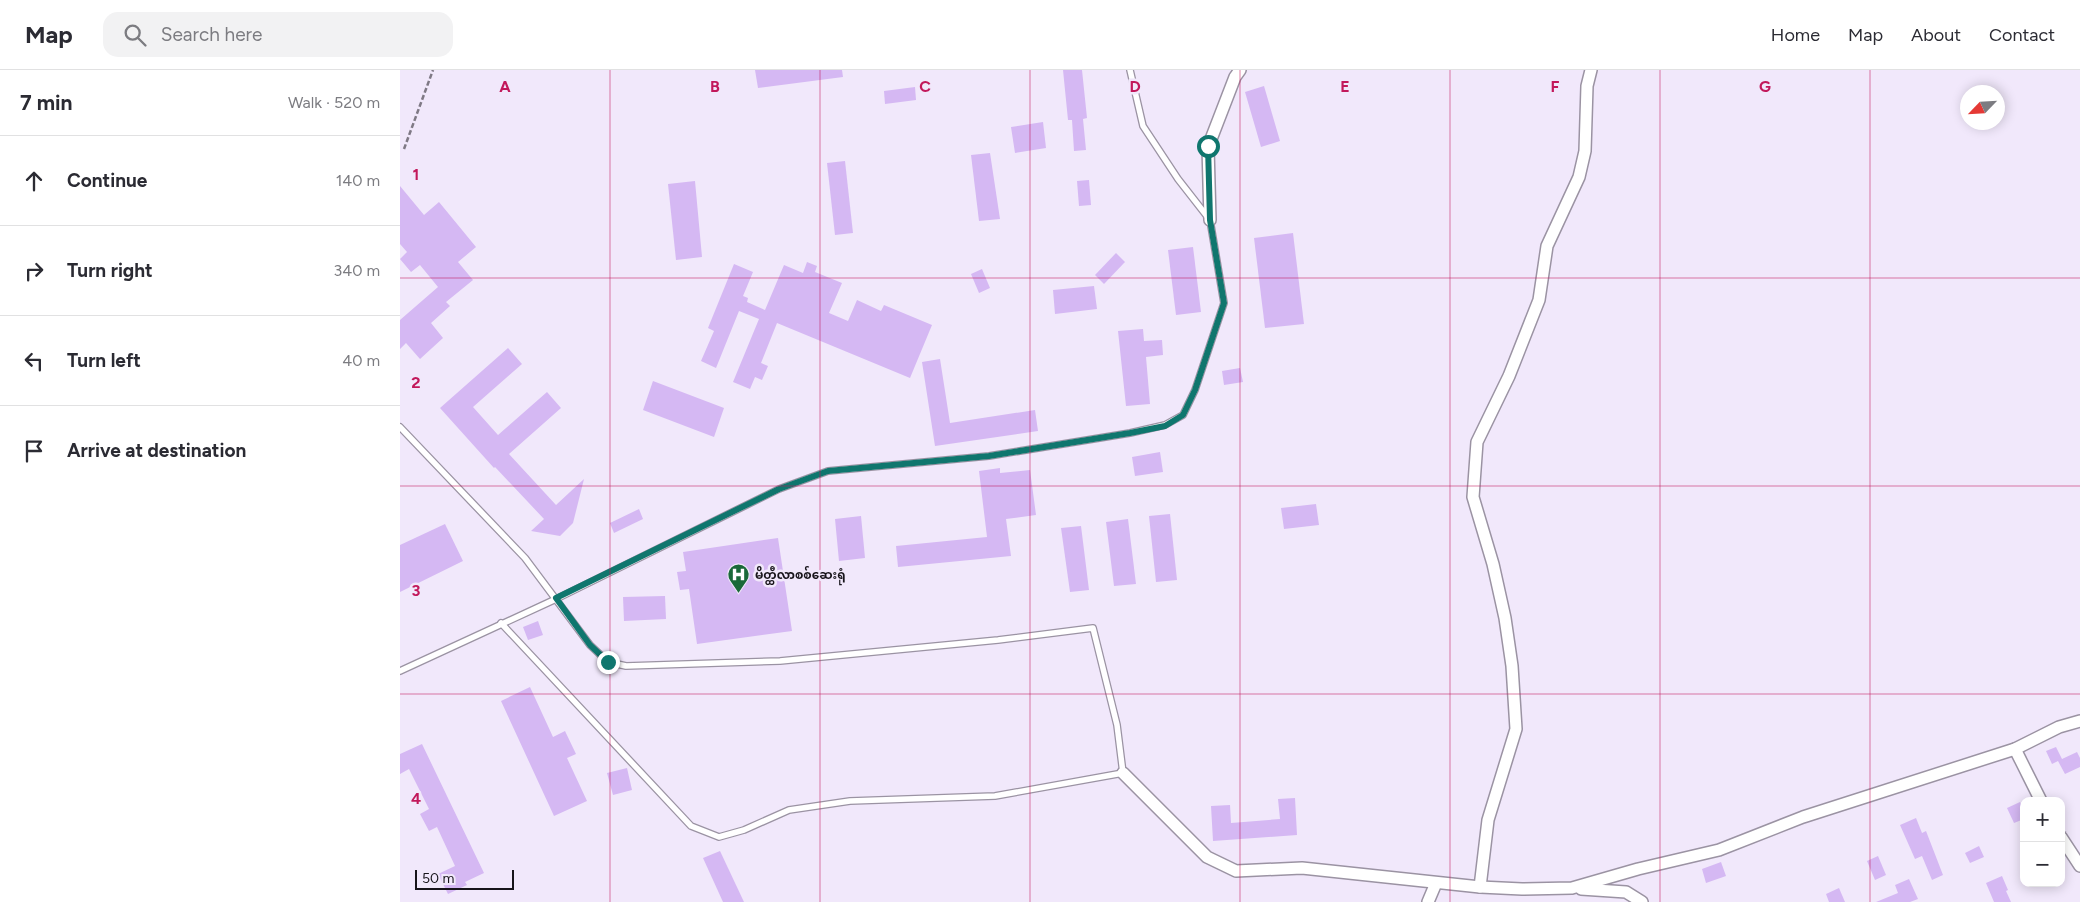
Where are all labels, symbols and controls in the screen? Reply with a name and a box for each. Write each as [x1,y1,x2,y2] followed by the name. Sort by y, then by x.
[103,12,453,57] search box
[25,20,73,49] text: Map
[121,21,149,49] icon: search
[161,23,262,46] text: Search here
[1771,24,1820,46] text: Home
[1848,24,1883,46] text: Map
[1911,24,1961,46] text: About
[1989,24,2055,46] text: Contact
[499,77,511,96] text: A
[710,77,720,96] text: B
[919,77,931,96] text: C
[1129,77,1141,96] text: D
[1340,77,1350,96] text: E
[1551,77,1560,96] text: F
[1759,77,1771,96] text: G
[1960,85,2005,130] north arrow
[20,90,72,115] text: 7 min
[288,93,380,112] text: Walk · 520 m
[1197,135,1220,158] route start
[413,165,419,184] text: 1
[20,167,48,195] icon: ahead
[67,169,147,192] text: Continue
[336,171,380,190] text: 140 m
[20,257,48,285] icon: right
[67,259,153,282] text: Turn right
[334,261,380,280] text: 340 m
[20,347,48,375] icon: left
[67,349,141,372] text: Turn left
[342,351,380,370] text: 40 m
[411,373,421,392] text: 2
[20,437,48,465] icon: arrive
[67,439,246,462] text: Arrive at destination
[727,563,751,594] hospital icon: မိတ္ထီလာစစ်ဆေးရုံ
[755,565,846,586] place label: မိတ္ထီလာစစ်ဆေးရုံ
[412,581,421,600] text: 3
[597,651,620,674] route end
[411,789,421,808] text: 4
[2020,797,2065,887] map controls
[2020,797,2065,842] button: +
[2020,842,2065,887] button: −
[415,867,514,890] scale bar
[422,870,454,887] text: 50 m

